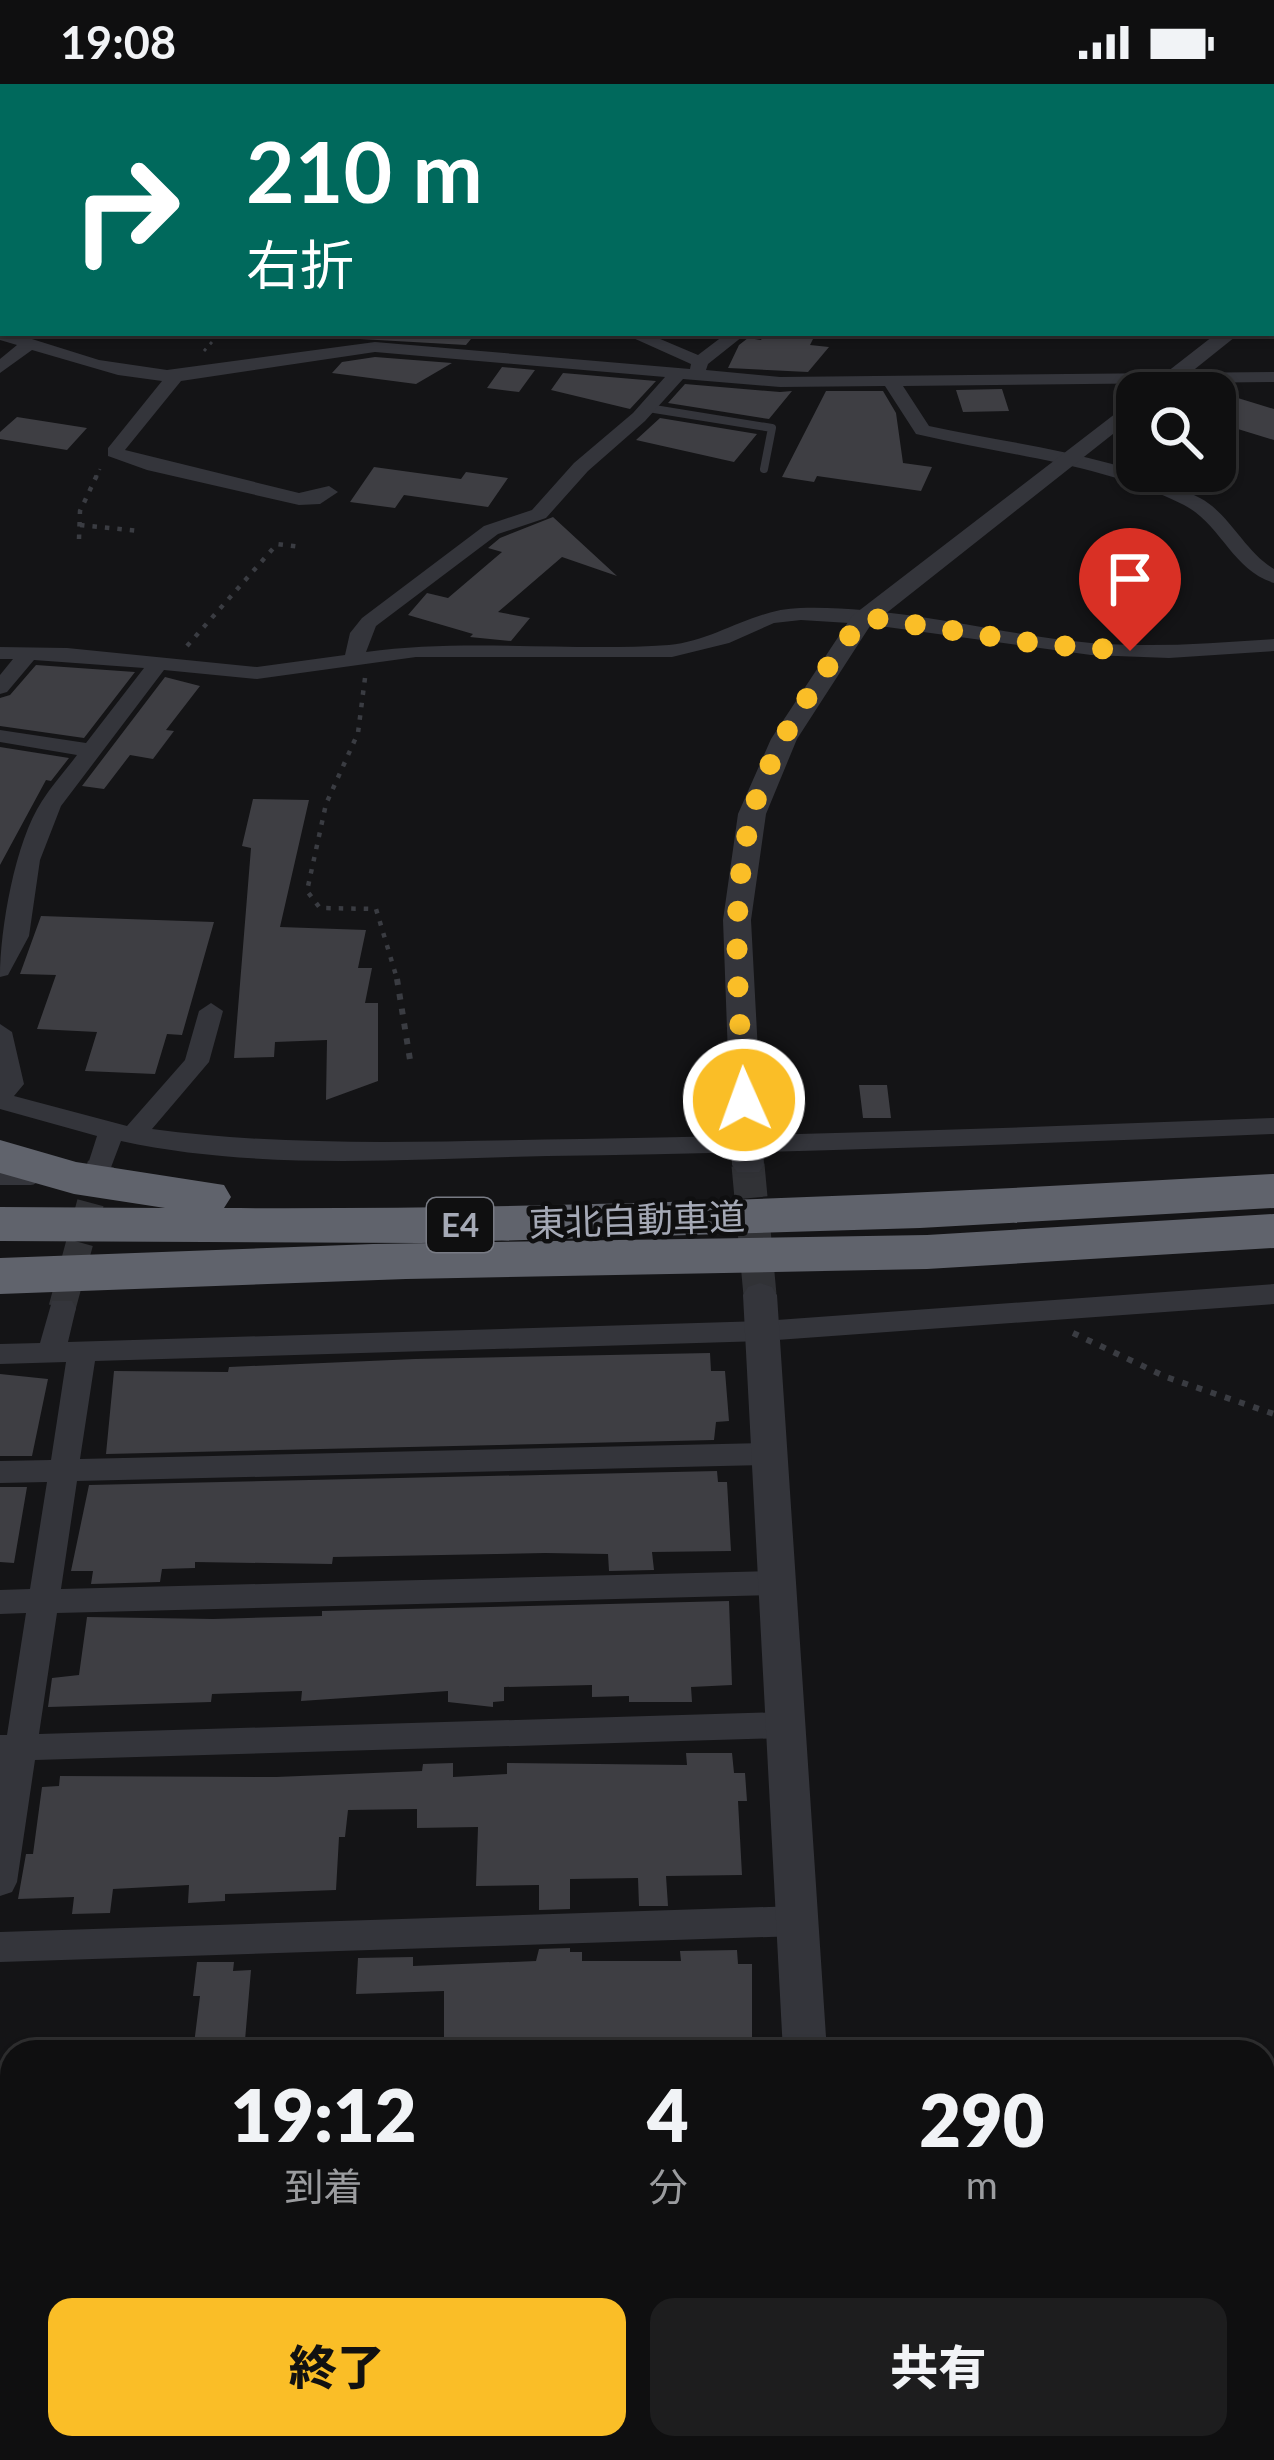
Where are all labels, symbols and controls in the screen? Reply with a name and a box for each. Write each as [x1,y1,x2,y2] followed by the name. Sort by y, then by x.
[60,15,176,69] text: 19:08
[246,120,483,221] text: 210 m
[48,132,204,288] icon: right
[246,232,354,297] text: 右折
[1116,372,1236,492] map controls
[1116,372,1236,492] button: search
[1079,528,1181,651] pin
[1097,546,1163,612] icon: arrive
[681,1037,807,1163] position arrow
[528,1193,746,1245] street label: 東北自動車道
[427,1198,493,1252] road number: E4
[230,2071,417,2157] text: 19:12
[647,2071,689,2157] text: 4
[919,2076,1045,2162] text: 290
[966,2161,998,2207] text: m
[285,2163,363,2209] text: 到着
[648,2163,687,2209] text: 分
[48,2298,626,2436] button: 終了
[650,2298,1227,2436] button: 共有

